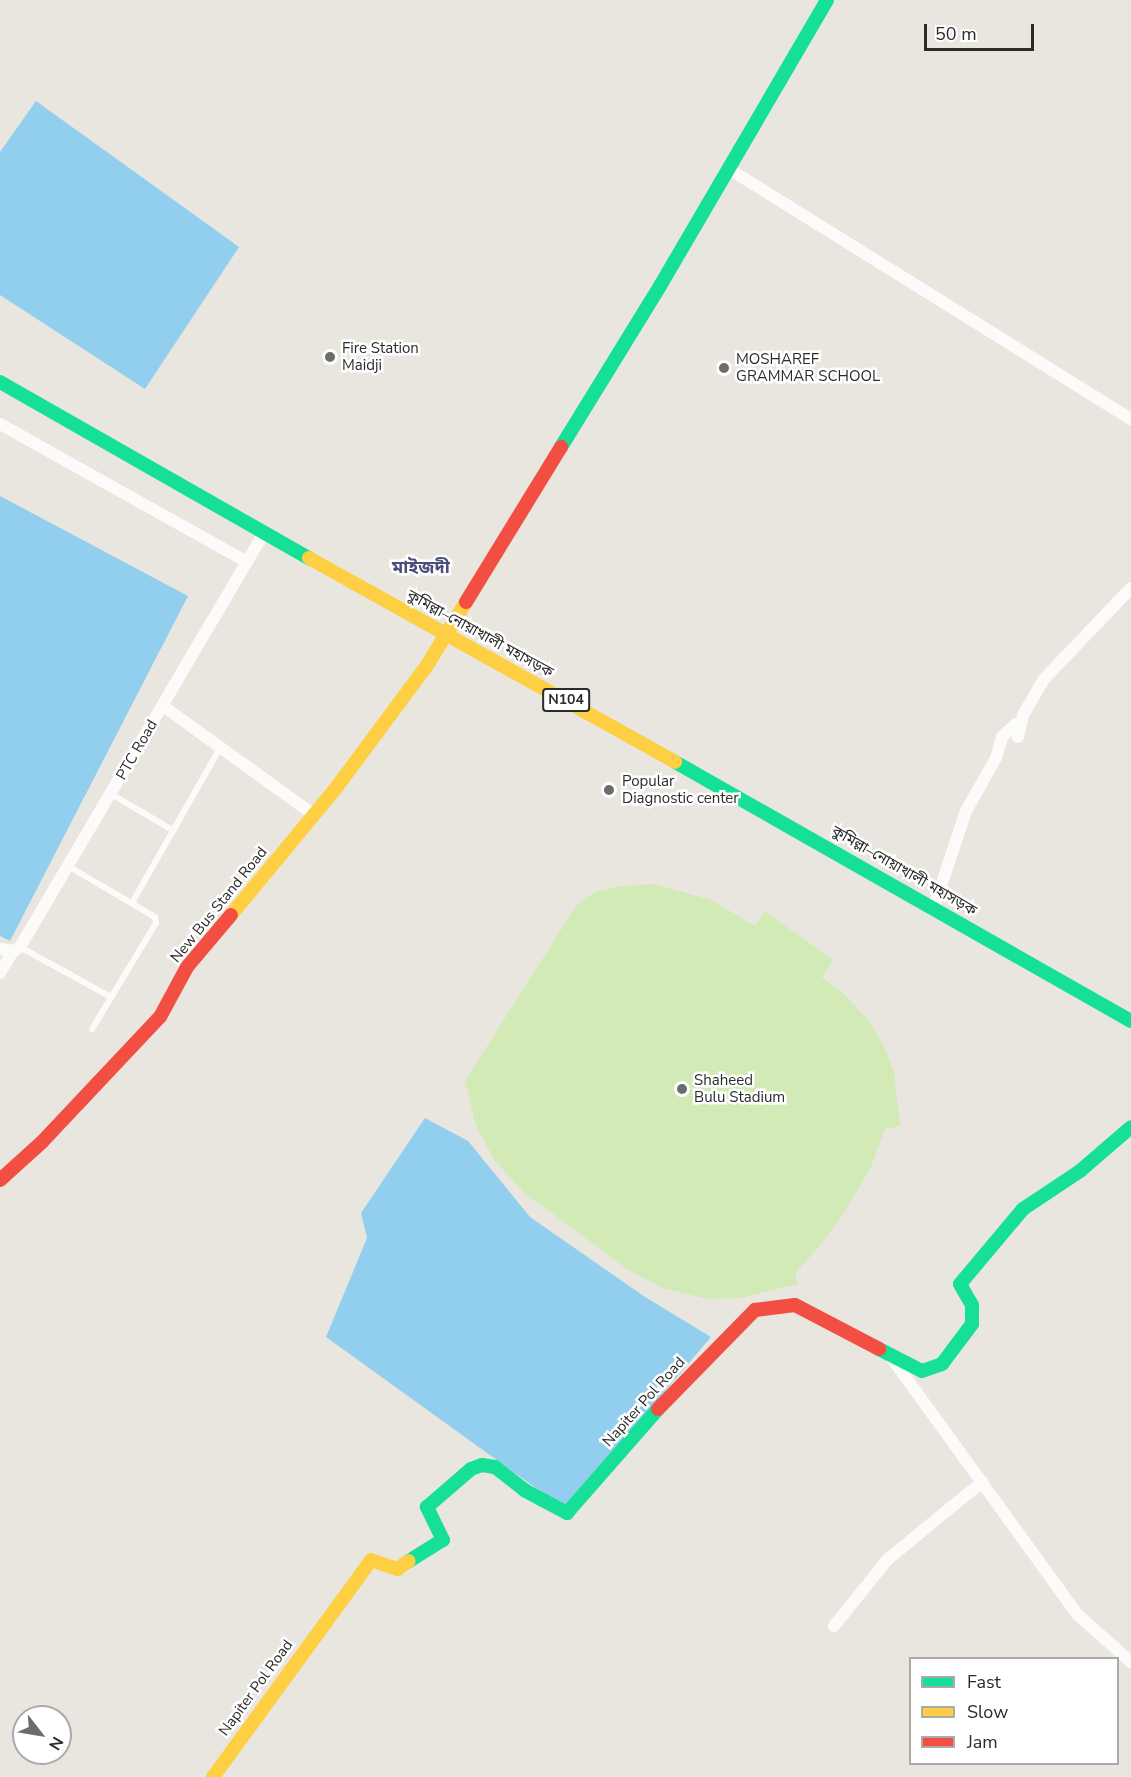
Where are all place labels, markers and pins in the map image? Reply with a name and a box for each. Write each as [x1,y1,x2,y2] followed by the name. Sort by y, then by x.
[342,339,419,374] place label: Fire Station Maidji
[323,350,337,364] marker: Fire Station Maidji
[736,350,880,385] place label: MOSHAREF GRAMMAR SCHOOL
[717,361,731,375] marker: MOSHAREF GRAMMAR SCHOOL
[622,772,739,807] place label: Popular Diagnostic center
[600,781,618,799] marker: Popular Diagnostic center
[694,1071,785,1106] place label: Shaheed Bulu Stadium
[675,1082,689,1096] marker: Shaheed Bulu Stadium

